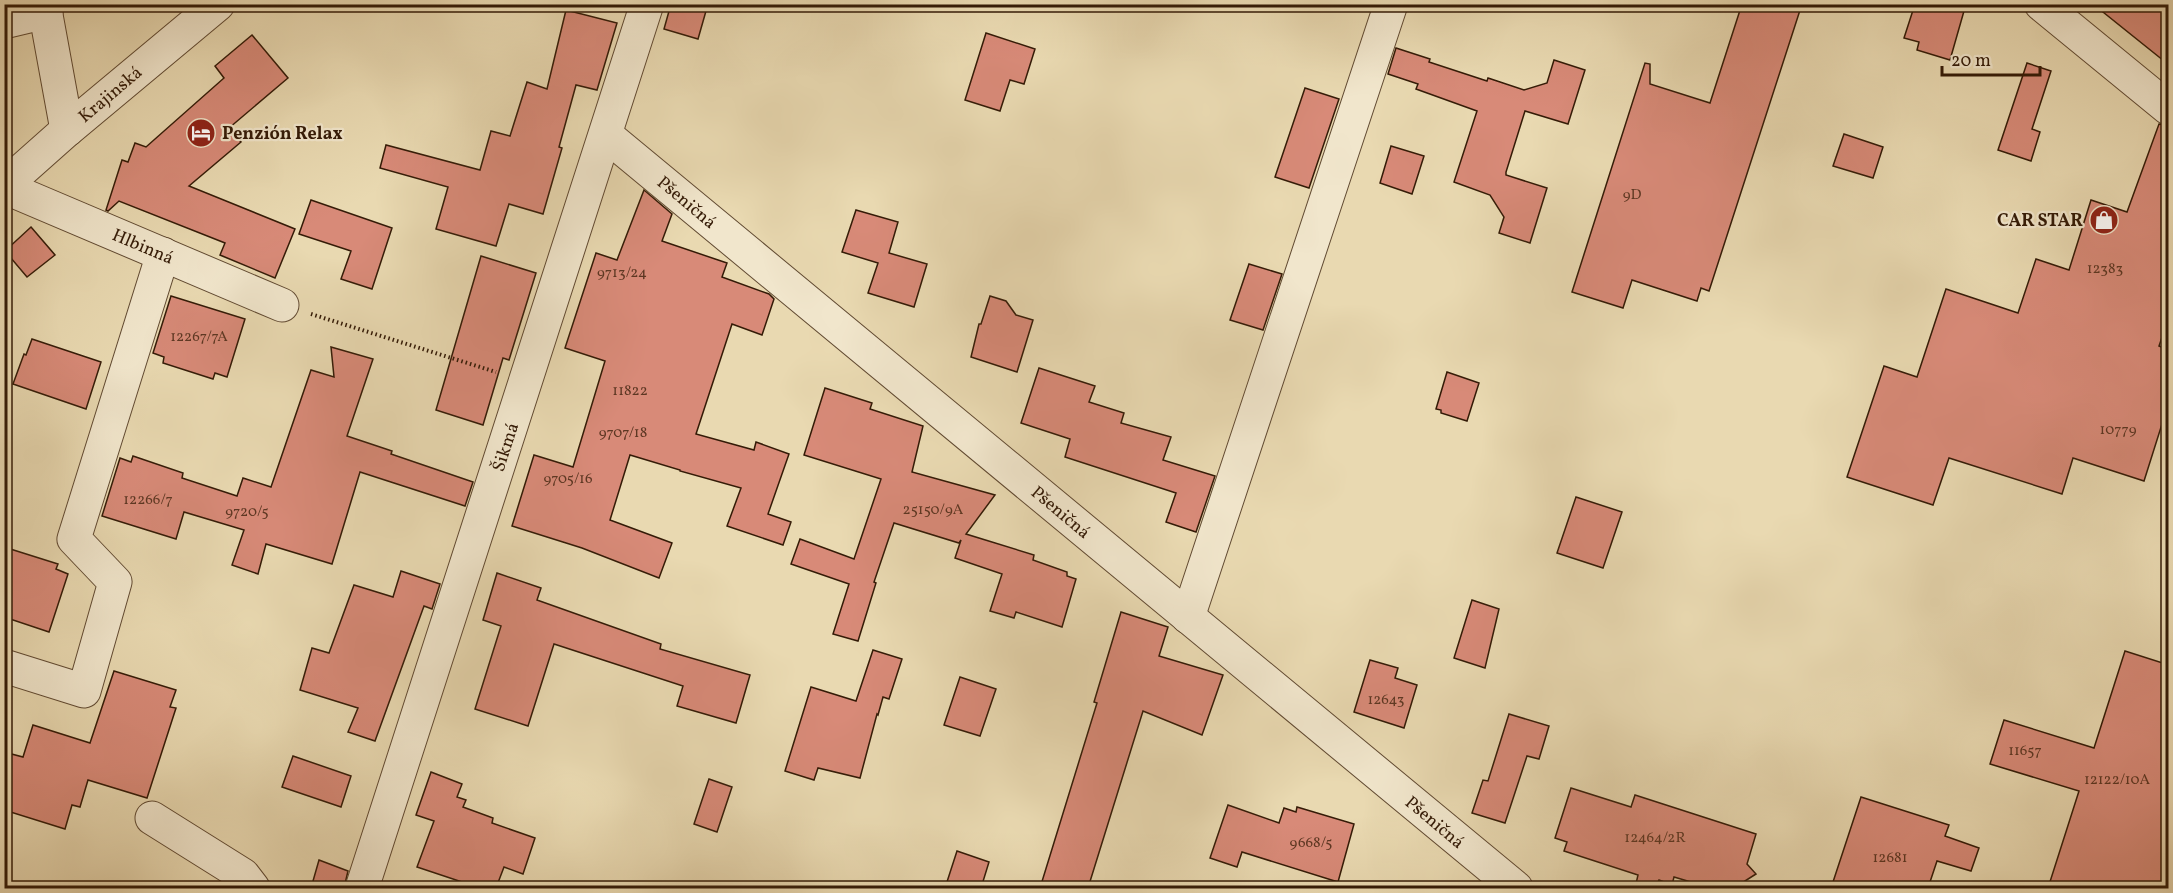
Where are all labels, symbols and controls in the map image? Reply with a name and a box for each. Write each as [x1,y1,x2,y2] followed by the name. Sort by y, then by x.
[1942,39,2040,77] scale bar
[1951,49,1991,74] text: 20 m
[74,61,148,129] street label: Krajinská
[185,117,217,149] hotel icon: Penzión Relax
[222,122,343,147] place label: Penzión Relax
[651,171,721,235] street label: Pšeničná
[1623,185,1641,206] house number: 9D
[2088,204,2120,236] shop icon: CAR STAR
[1997,209,2083,234] place label: CAR STAR
[108,223,177,272] street label: Hlbinná
[2087,259,2123,280] house number: 12383
[597,263,647,284] house number: 9713/24
[170,327,228,348] house number: 12267/7A
[612,381,648,402] house number: 11822
[487,420,526,475] street label: Šikmá
[2099,420,2137,441] house number: 10779
[599,423,647,444] house number: 9707/18
[544,469,592,490] house number: 9705/16
[1025,481,1095,545] street label: Pšeničná
[123,490,173,511] house number: 12266/7
[903,500,964,521] house number: 25150/9A
[225,502,269,523] house number: 9720/5
[1367,690,1405,711] house number: 12643
[2008,741,2042,762] house number: 11657
[2084,770,2151,791] house number: 12122/10A
[1399,791,1469,855] street label: Pšeničná
[1624,828,1686,849] house number: 12464/2R
[1290,833,1332,854] house number: 9668/5
[1873,848,1907,869] house number: 12681

